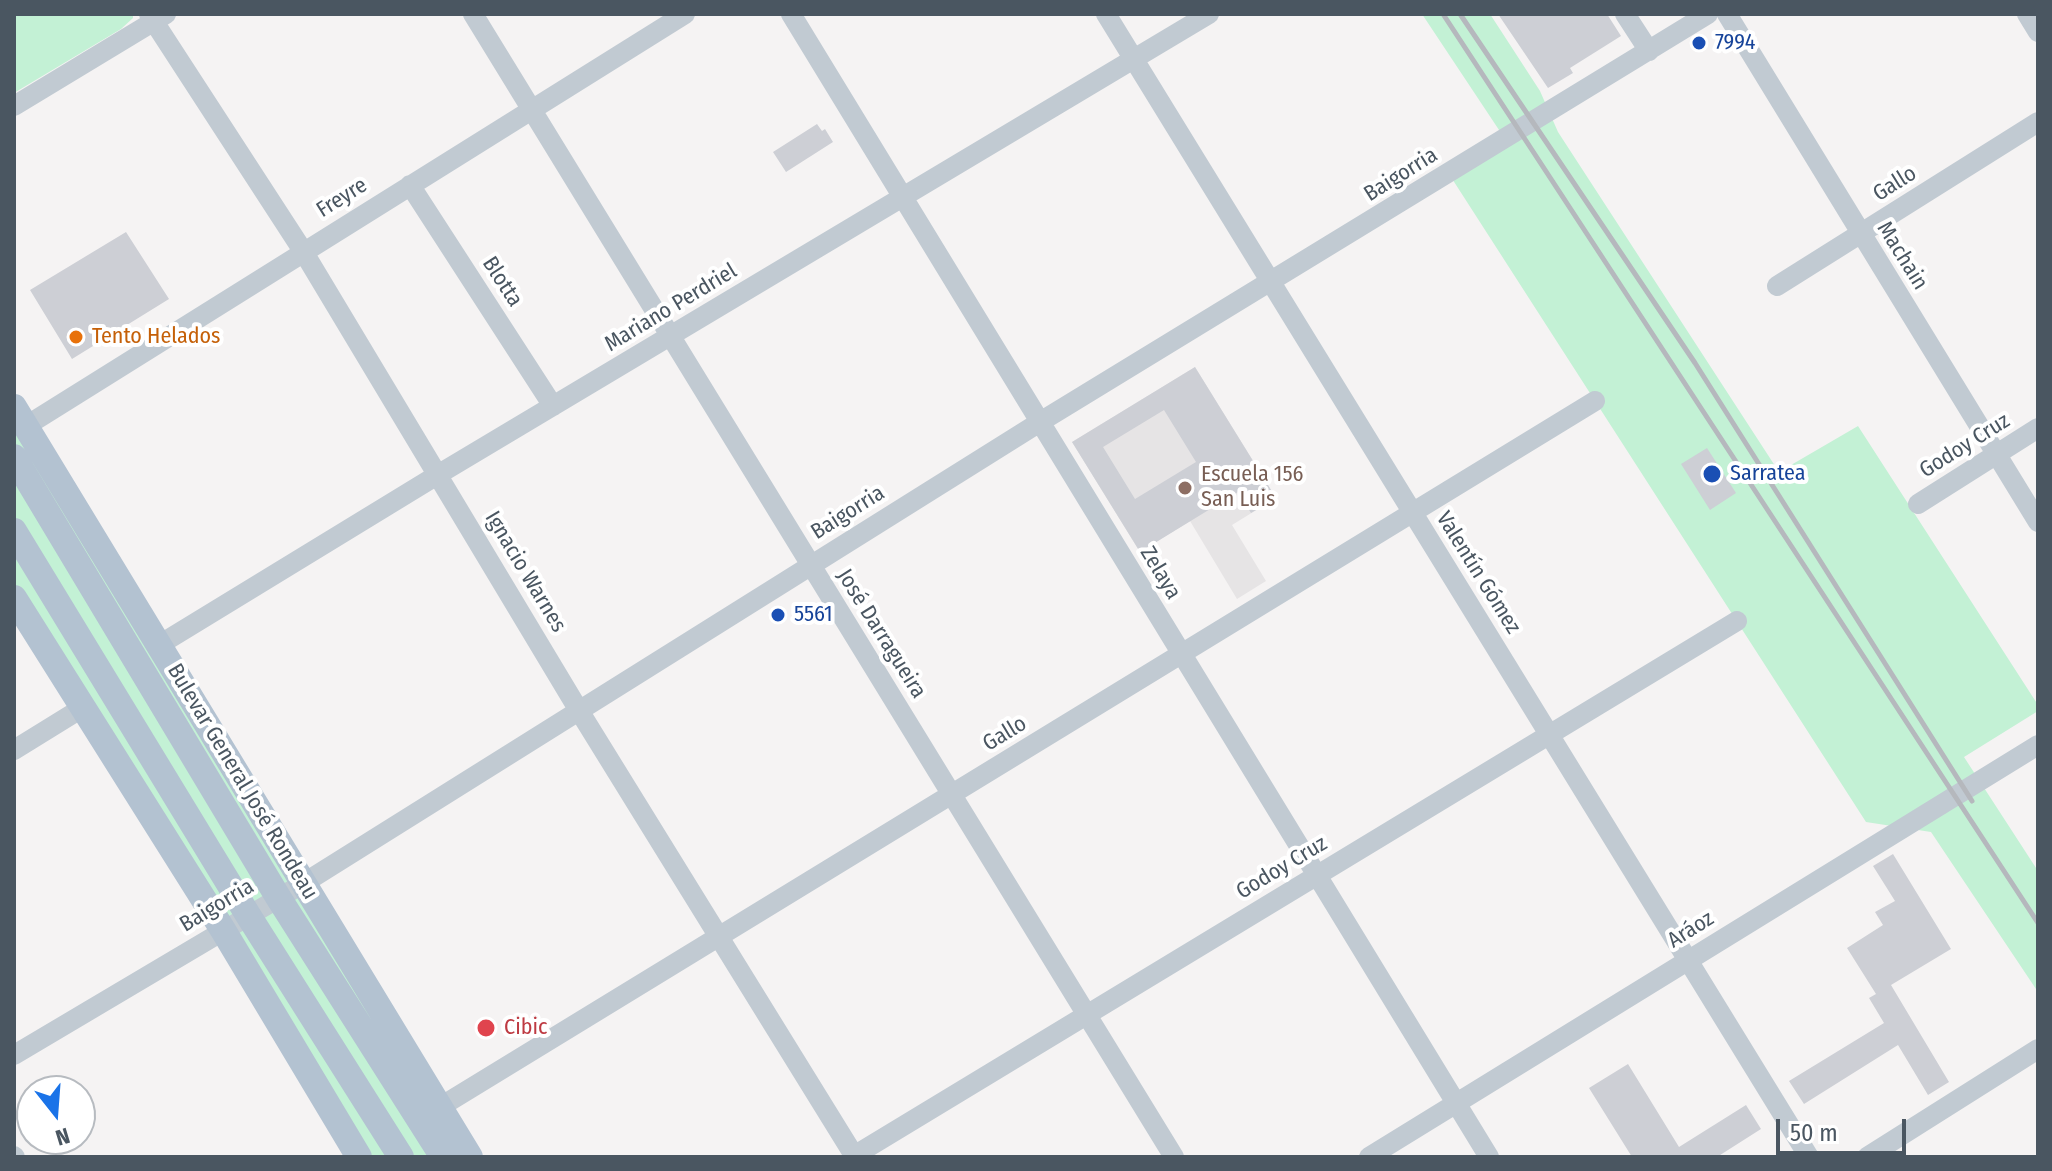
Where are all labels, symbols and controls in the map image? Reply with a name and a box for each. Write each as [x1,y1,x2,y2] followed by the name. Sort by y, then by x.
[1715,30,1755,56] place label: 7994
[1690,34,1708,52] marker: 7994
[1359,142,1443,208] street label: Baigorria
[1868,161,1922,207] street label: Gallo
[312,172,372,224] street label: Freyre
[1871,217,1933,295] street label: Machain
[476,252,528,312] street label: Blotta
[600,258,742,358] street label: Mariano Perdriel
[92,324,220,350] place label: Tento Helados
[67,328,85,346] marker: Tento Helados
[1915,408,2015,484] street label: Godoy Cruz
[1730,461,1805,487] place label: Sarratea
[1201,462,1303,514] place label: Escuela 156 San Luis
[1701,463,1723,485] marker: Sarratea
[1176,479,1194,497] marker: Escuela 156 San Luis
[806,480,890,546] street label: Baigorria
[479,507,571,637] street label: Ignacio Warnes
[1430,507,1526,639] street label: Valentín Gómez
[1134,542,1186,604] street label: Zelaya
[831,565,931,703] street label: José Darragueira
[794,602,833,628] place label: 5561
[769,606,787,624] marker: 5561
[161,659,323,905] street label: Bulevar General José Rondeau
[978,711,1032,757] street label: Gallo
[1232,831,1332,905] street label: Godoy Cruz
[175,874,259,938] street label: Baigorria
[1663,906,1719,954] street label: Aráoz
[504,1015,547,1041] place label: Cibic
[475,1017,497,1039] marker: Cibic
[16,1075,96,1155] north arrow
[1780,1103,1910,1153] scale bar
[1790,1119,1838,1147] text: 50 m
[52,1122,73,1151] text: N

